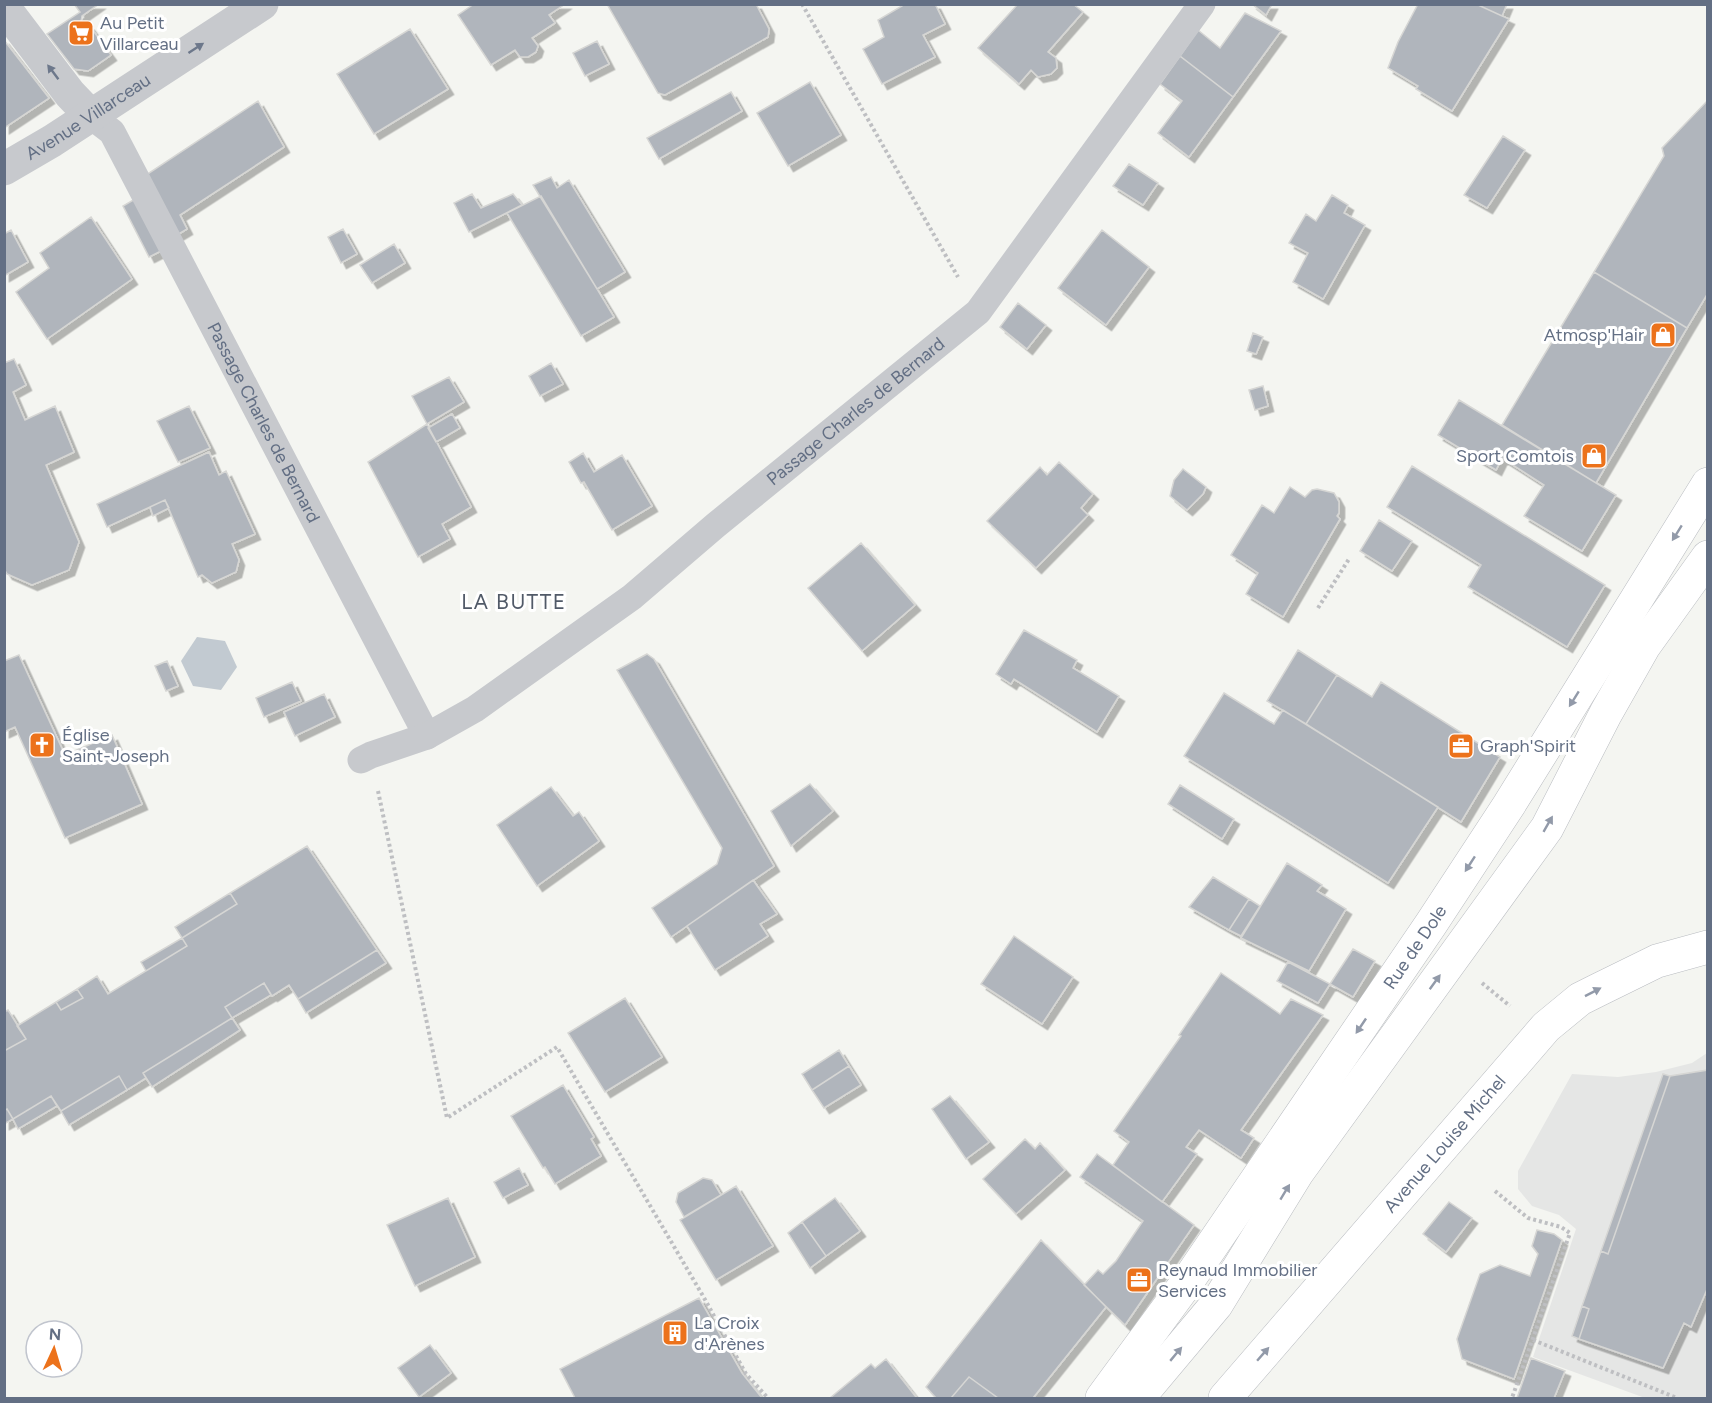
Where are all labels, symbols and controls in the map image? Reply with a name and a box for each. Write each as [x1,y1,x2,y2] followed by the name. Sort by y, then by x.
[100,12,179,55] place label: Au Petit Villarceau
[66,18,96,48] supermarket icon: Au Petit Villarceau
[187,42,203,54] one-way arrow
[47,64,59,80] one-way arrow
[22,69,155,165] street label: Avenue Villarceau
[202,319,325,526] street label: Passage Charles de Bernard
[1648,320,1678,350] shop icon: Atmosp'Hair
[1544,324,1644,346] place label: Atmosp'Hair
[762,333,949,490] street label: Passage Charles de Bernard
[1579,441,1609,471] shop icon: Sport Comtois
[1456,445,1574,467] place label: Sport Comtois
[1671,525,1682,542] one-way arrow
[461,589,567,614] district label: LA BUTTE
[1569,691,1580,707] one-way arrow
[62,724,169,767] place label: Église Saint-Joseph
[27,730,57,760] church icon: Église Saint-Joseph
[1446,731,1476,761] office icon: Graph'Spirit
[1480,735,1576,757] place label: Graph'Spirit
[1543,815,1553,832] one-way arrow
[1465,856,1476,872] one-way arrow
[1379,901,1452,993] street label: Rue de Dole
[1428,975,1440,990] one-way arrow
[1585,987,1602,997] one-way arrow
[1356,1018,1367,1034] one-way arrow
[1379,1071,1510,1217] street label: Avenue Louise Michel
[1279,1184,1290,1200] one-way arrow
[1158,1259,1317,1302] place label: Reynaud Immobilier Services
[1124,1265,1154,1295] office icon: Reynaud Immobilier Services
[694,1312,765,1355] place label: La Croix d'Arènes
[660,1318,690,1348] building icon: La Croix d'Arènes
[24,1319,84,1379] north arrow
[48,1325,62,1344] text: N
[1169,1346,1182,1361] one-way arrow
[1256,1347,1269,1362] one-way arrow

